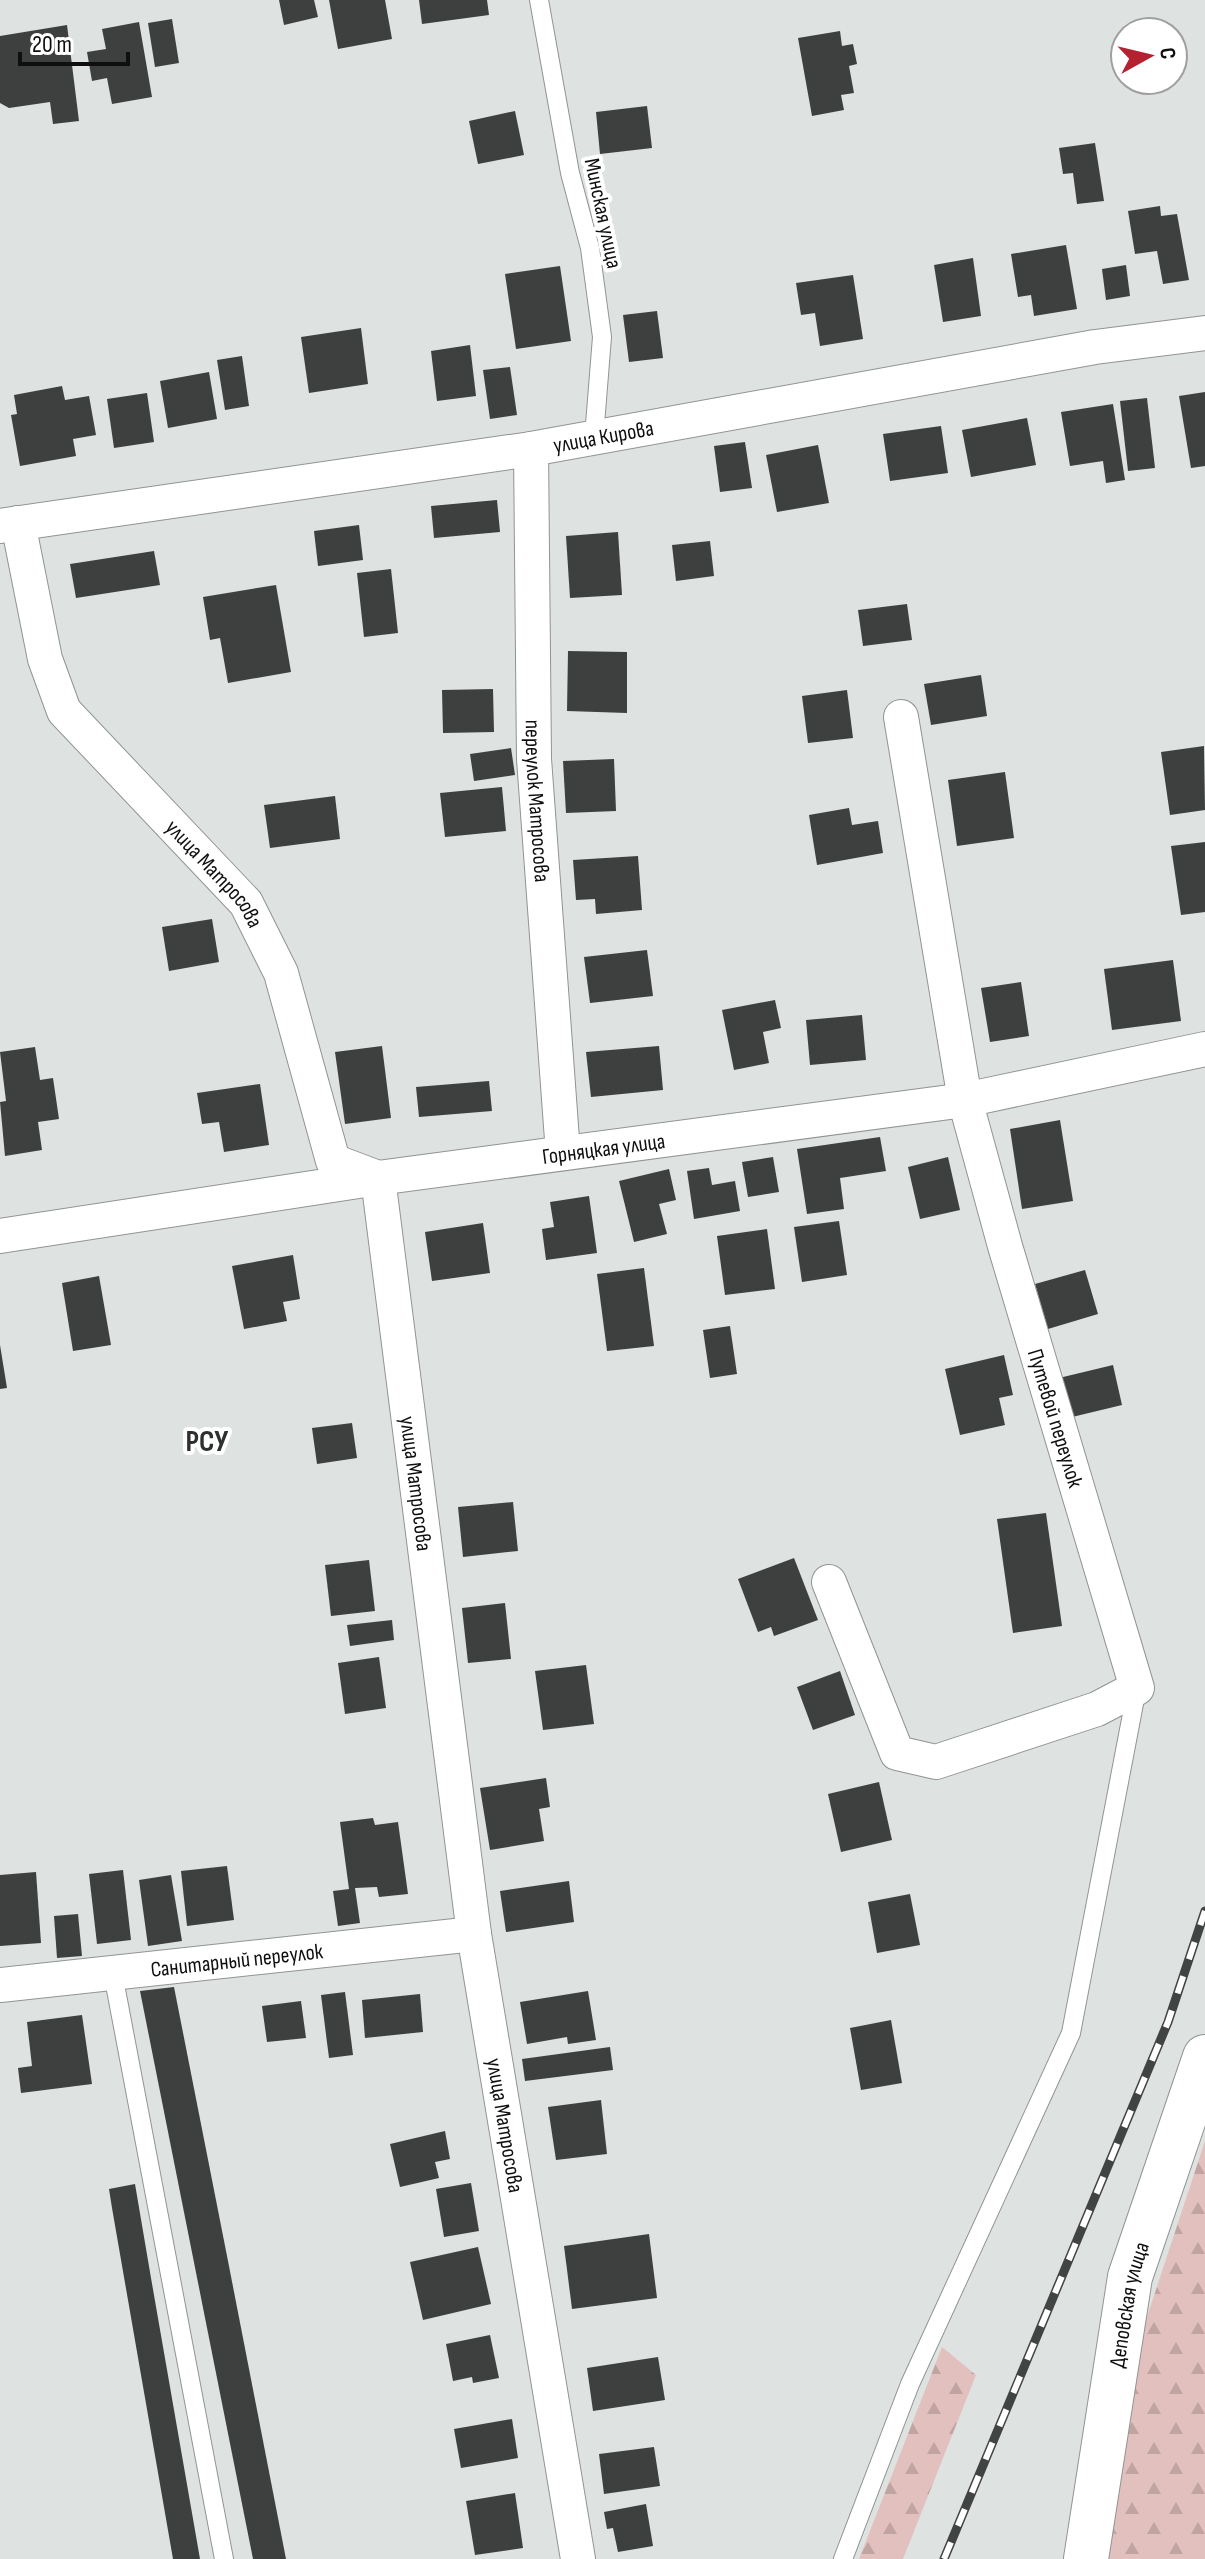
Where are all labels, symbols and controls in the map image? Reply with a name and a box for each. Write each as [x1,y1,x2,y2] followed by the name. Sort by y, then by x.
[20,16,128,66] scale bar
[1109,16,1189,96] north arrow
[32,30,72,59] text: 20 m
[1153,46,1181,61] text: С
[578,156,627,271] street label: Минская улица
[551,415,656,460] street label: улица Кирова
[519,719,555,883] street label: переулок Матросова
[159,815,268,932] street label: улица Матросова
[541,1128,667,1171] street label: Горняцкая улица
[1021,1346,1089,1492] street label: Путевой переулок
[393,1415,437,1553] street label: улица Матросова
[186,1424,228,1460] district label: РСУ
[149,1938,325,1984] street label: Санитарный переулок
[480,2056,529,2195] street label: улица Матросова
[1104,2239,1156,2370] street label: Деповская улица

